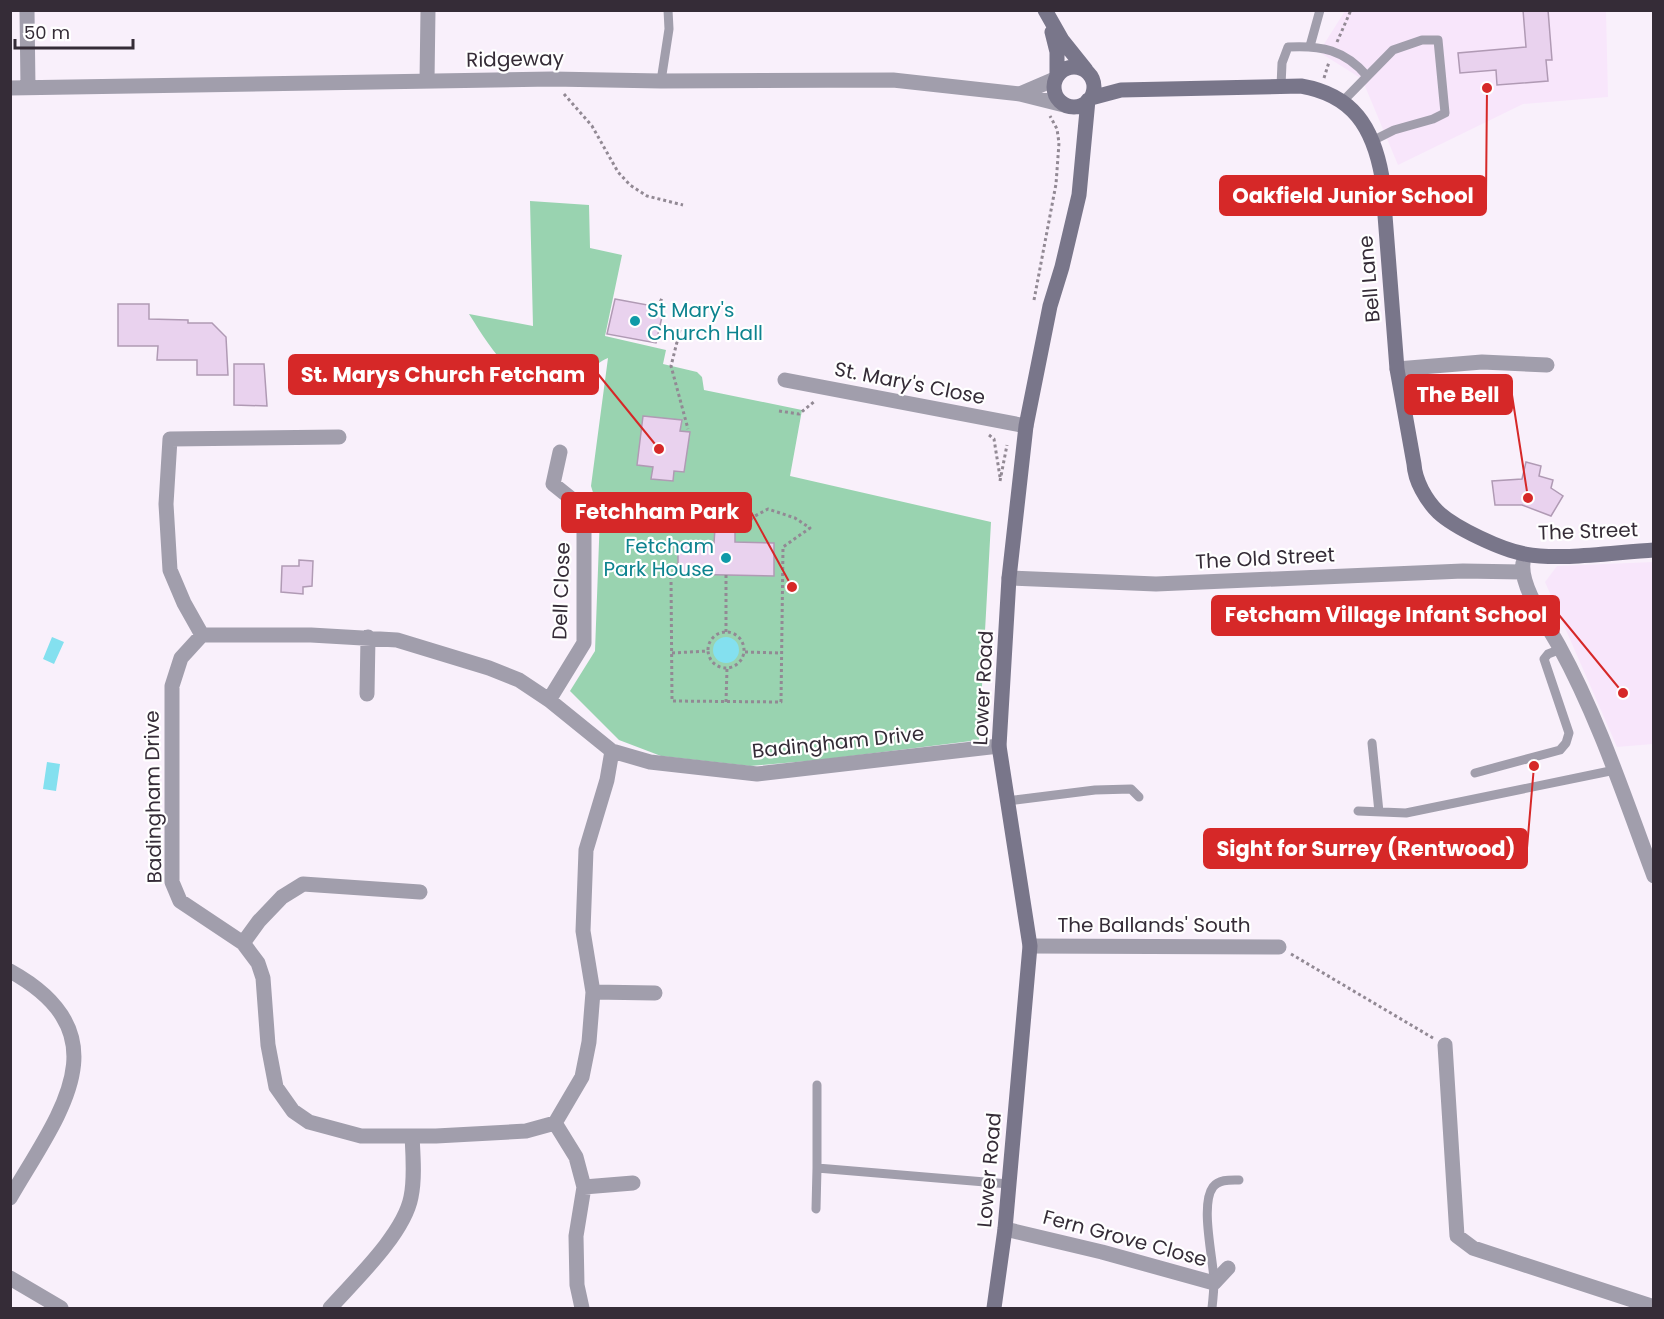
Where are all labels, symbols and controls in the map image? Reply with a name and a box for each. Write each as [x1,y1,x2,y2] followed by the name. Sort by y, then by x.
[15,12,134,50] scale bar
[24,20,70,45] text: 50 m
[466,44,564,74] street label: Ridgeway
[1220,176,1486,215] callout: Oakfield Junior School
[1232,181,1474,210] text: Oakfield Junior School
[1351,234,1387,324] street label: Bell Lane
[647,296,763,347] place label: St Mary's Church Hall
[628,314,642,328] marker: St Mary's Church Hall
[289,355,598,394] callout: St. Marys Church Fetcham
[832,355,988,411] street label: St. Mary's Close
[301,360,585,389] text: St. Marys Church Fetcham
[1405,375,1512,414] callout: The Bell
[1416,380,1500,409] text: The Bell
[562,493,751,532] callout: Fetchham Park
[575,497,739,526] text: Fetchham Park
[1538,515,1638,547] street label: The Street
[604,532,714,583] place label: Fetcham Park House
[1195,540,1335,576] street label: The Old Street
[545,542,577,640] street label: Dell Close
[719,551,733,565] marker: Fetcham Park House
[1212,596,1559,635] callout: Fetcham Village Infant School
[1225,600,1547,629] text: Fetcham Village Infant School
[966,630,1000,746] street label: Lower Road
[137,710,169,884] street label: Badingham Drive
[751,719,925,765] street label: Badingham Drive
[1204,829,1527,868] callout: Sight for Surrey (Rentwood)
[1216,834,1516,863] text: Sight for Surrey (Rentwood)
[1057,911,1251,939] street label: The Ballands' South
[970,1111,1008,1229] street label: Lower Road
[1040,1203,1210,1273] street label: Fern Grove Close

